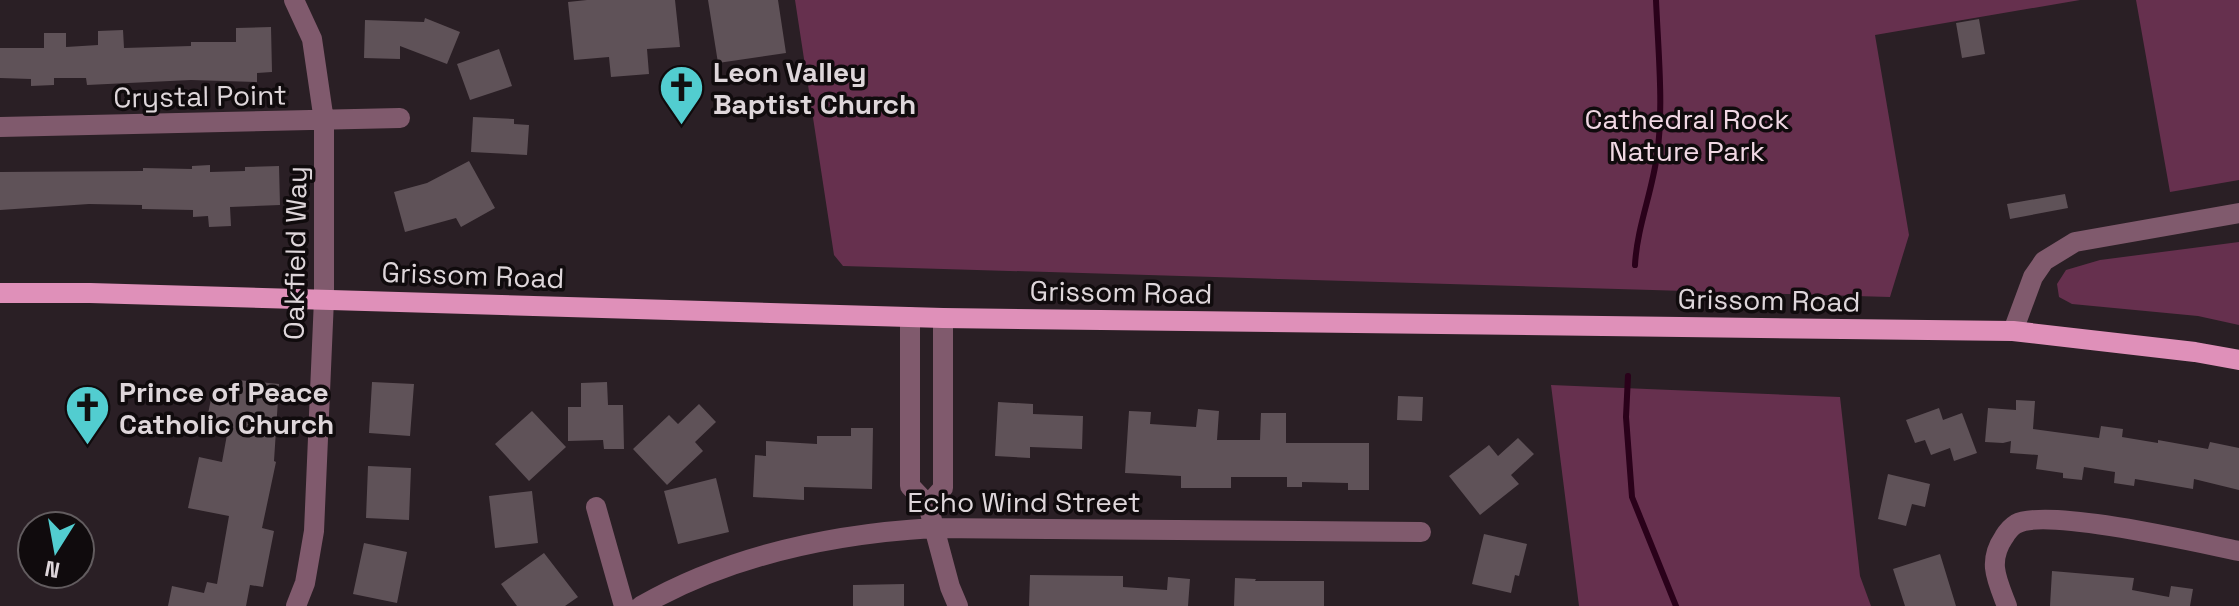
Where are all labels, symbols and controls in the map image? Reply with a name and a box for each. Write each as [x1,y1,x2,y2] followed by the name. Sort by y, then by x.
[713,54,916,122] place label: Leon Valley Baptist Church
[658,64,706,127] church icon: Leon Valley Baptist Church
[113,76,287,116] street label: Crystal Point
[1585,101,1789,169] park label: Cathedral Rock Nature Park
[275,166,315,340] street label: Oakfield Way
[381,254,565,296] street label: Grissom Road
[1029,272,1213,312] street label: Grissom Road
[1677,280,1861,320] street label: Grissom Road
[119,374,334,442] place label: Prince of Peace Catholic Church
[64,384,112,447] church icon: Prince of Peace Catholic Church
[907,484,1141,520] street label: Echo Wind Street
[16,510,96,590] north arrow
[42,554,62,585] text: N

